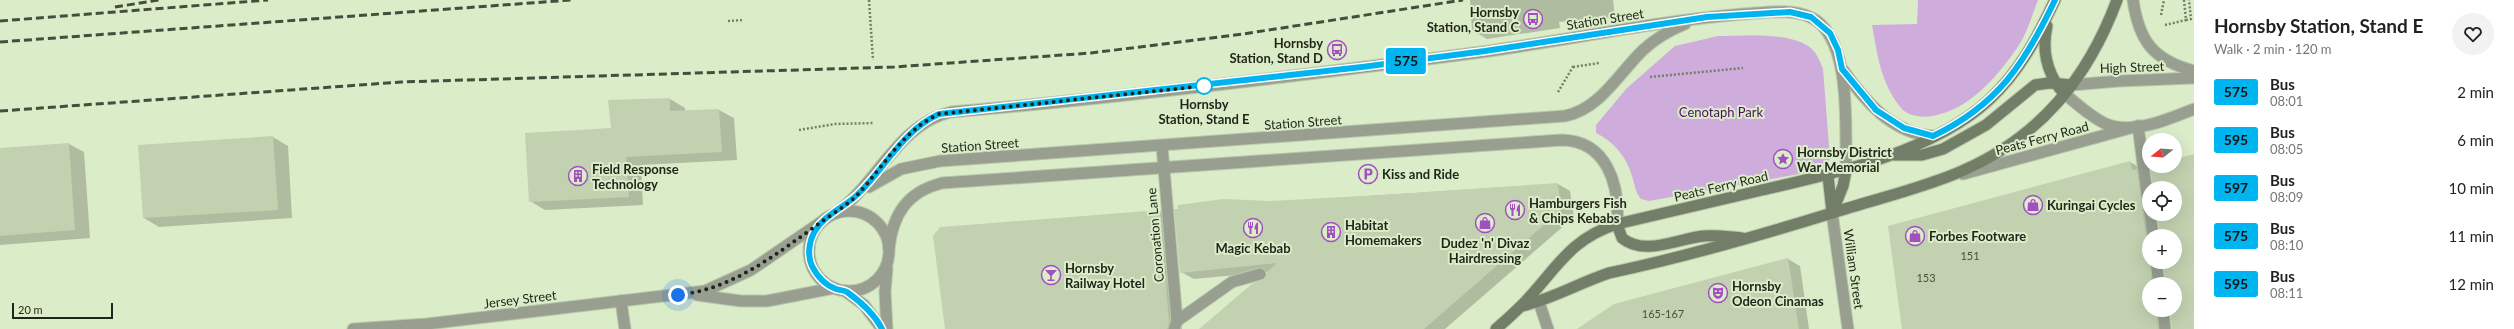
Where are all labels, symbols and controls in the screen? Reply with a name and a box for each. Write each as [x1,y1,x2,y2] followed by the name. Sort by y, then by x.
[1427,4,1519,35] place label: Hornsby Station, Stand C
[1565,5,1645,33] street label: Station Street
[1522,8,1544,30] bus stop icon: Hornsby Station, Stand C
[2452,13,2494,55] button: heart
[2214,14,2423,37] text: Hornsby Station, Stand E
[1229,35,1323,66] place label: Hornsby Station, Stand D
[1326,39,1348,61] bus stop icon: Hornsby Station, Stand D
[2214,41,2332,57] text: Walk · 2 min · 120 m
[1383,48,1429,74] line badge: 575
[1394,52,1418,69] text: 575
[2099,58,2165,76] street label: High Street
[2270,75,2295,93] text: Bus
[1195,77,1213,95] marker: Hornsby Station, Stand E
[2224,83,2248,100] text: 575
[2457,83,2494,101] text: 2 min
[2270,93,2303,109] text: 08:01
[1158,96,1250,127] place label: Hornsby Station, Stand E
[1679,104,1764,120] park label: Cenotaph Park
[1264,111,1343,133] street label: Station Street
[1994,118,2090,158] street label: Peats Ferry Road
[2270,123,2295,141] text: Bus
[2224,131,2248,148] text: 595
[2457,131,2494,149] text: 6 min
[2142,133,2182,173] north arrow
[2142,133,2182,317] map controls
[941,134,1020,156] street label: Station Street
[2270,141,2303,157] text: 08:05
[1797,144,1892,175] place label: Hornsby District War Memorial
[1772,148,1794,170] place icon: Hornsby District War Memorial
[592,161,679,192] place label: Field Response Technology
[1357,163,1379,185] parking icon: Kiss and Ride
[567,165,589,187] building icon: Field Response Technology
[1382,166,1459,182] place label: Kiss and Ride
[1672,167,1770,205] street label: Peats Ferry Road
[2270,171,2295,189] text: Bus
[2224,179,2248,196] text: 597
[2448,179,2494,197] text: 10 min
[2142,181,2182,221] button: locate
[1143,187,1167,283] street label: Coronation Lane
[2270,189,2303,205] text: 08:09
[2022,194,2044,216] shop icon: Kuringai Cycles
[1529,195,1627,226] place label: Hamburgers Fish & Chips Kebabs
[2047,197,2136,213] place label: Kuringai Cycles
[1504,199,1526,221] restaurant icon: Hamburgers Fish & Chips Kebabs
[1474,212,1496,234] shop icon: Dudez 'n' Divaz Hairdressing
[1242,217,1264,239] restaurant icon: Magic Kebab
[1345,217,1422,248] place label: Habitat Homemakers
[2270,219,2295,237] text: Bus
[1320,221,1342,243] building icon: Habitat Homemakers
[1904,225,1926,247] shop icon: Forbes Footware
[2224,227,2248,244] text: 575
[2448,227,2494,245] text: 11 min
[1840,228,1868,310] street label: William Street
[1929,228,2026,244] place label: Forbes Footware
[2142,229,2182,269] button: +
[1441,235,1529,266] place label: Dudez 'n' Divaz Hairdressing
[2270,237,2303,253] text: 08:10
[1215,240,1291,256] place label: Magic Kebab
[1960,249,1980,262] house number: 151
[1065,260,1145,291] place label: Hornsby Railway Hotel
[1040,264,1062,286] bar icon: Hornsby Railway Hotel
[2270,267,2295,285] text: Bus
[1916,271,1936,284] house number: 153
[2224,275,2248,292] text: 595
[2448,275,2494,293] text: 12 min
[2142,277,2182,317] button: −
[1732,278,1824,309] place label: Hornsby Odeon Cinamas
[1707,282,1729,304] theatre icon: Hornsby Odeon Cinamas
[668,285,688,305] your location
[2270,285,2303,301] text: 08:11
[483,287,558,311] street label: Jersey Street
[12,301,113,320] scale bar
[18,303,43,316] text: 20 m
[1642,307,1684,320] house number: 165-167

